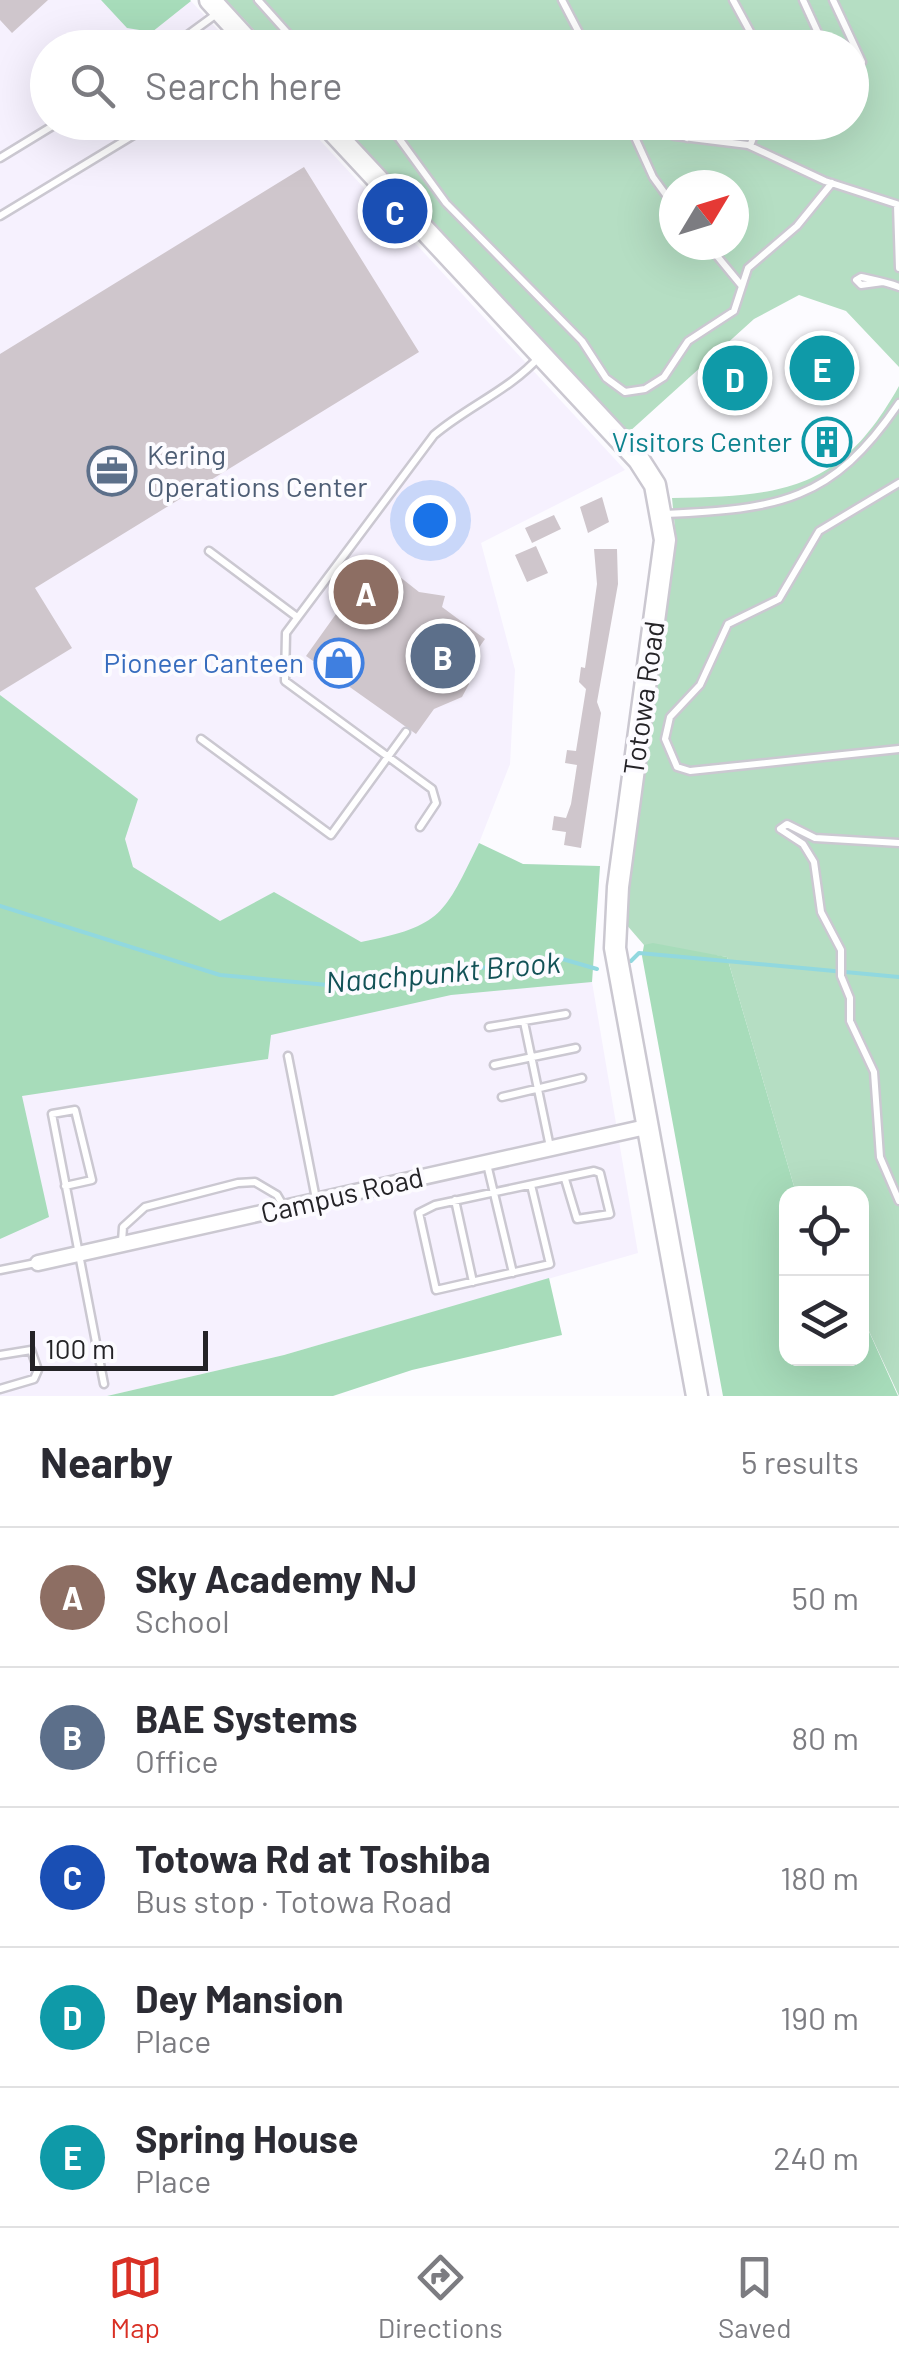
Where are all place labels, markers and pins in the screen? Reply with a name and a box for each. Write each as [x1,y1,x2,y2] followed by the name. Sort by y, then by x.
[362,174,428,248] pin: C
[790,330,854,406] pin: E
[702,340,768,416] pin: D
[801,416,853,468] building icon: Visitors Center
[612,424,792,458] place label: Visitors Center
[147,437,368,503] place label: Kering Operations Center
[86,445,138,497] office icon: Kering Operations Center
[334,554,398,630] pin: A
[410,618,476,694] pin: B
[313,637,365,689] shop icon: Pioneer Canteen
[104,645,304,679] place label: Pioneer Canteen

